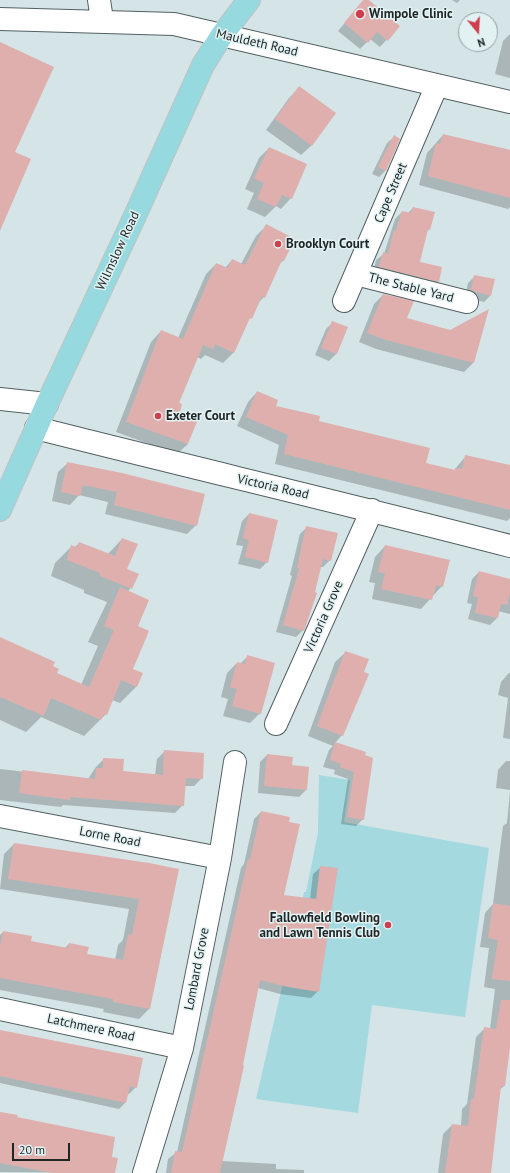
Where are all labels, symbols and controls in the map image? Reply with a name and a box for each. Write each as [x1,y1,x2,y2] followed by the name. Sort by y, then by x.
[369,6,453,22] place label: Wimpole Clinic
[354,8,366,20] marker: Wimpole Clinic
[458,12,498,52] north arrow
[214,26,300,60] street label: Mauldeth Road
[476,35,487,50] text: N
[371,161,411,225] street label: Cape Street
[93,209,143,293] street label: Wilmslow Road
[286,236,369,252] place label: Brooklyn Court
[273,239,283,249] marker: Brooklyn Court
[367,270,455,306] street label: The Stable Yard
[166,408,235,424] place label: Exeter Court
[153,411,163,421] marker: Exeter Court
[236,471,310,503] street label: Victoria Road
[301,578,347,656] street label: Victoria Grove
[78,823,142,851] street label: Lorne Road
[259,910,380,941] place label: Fallowfield Bowling and Lawn Tennis Club
[383,920,393,930] marker: Fallowfield Bowling and Lawn Tennis Club
[181,926,213,1012] street label: Lombard Grove
[46,1011,136,1045] street label: Latchmere Road
[14,1135,72,1161] scale bar
[19,1142,45,1157] text: 20 m

